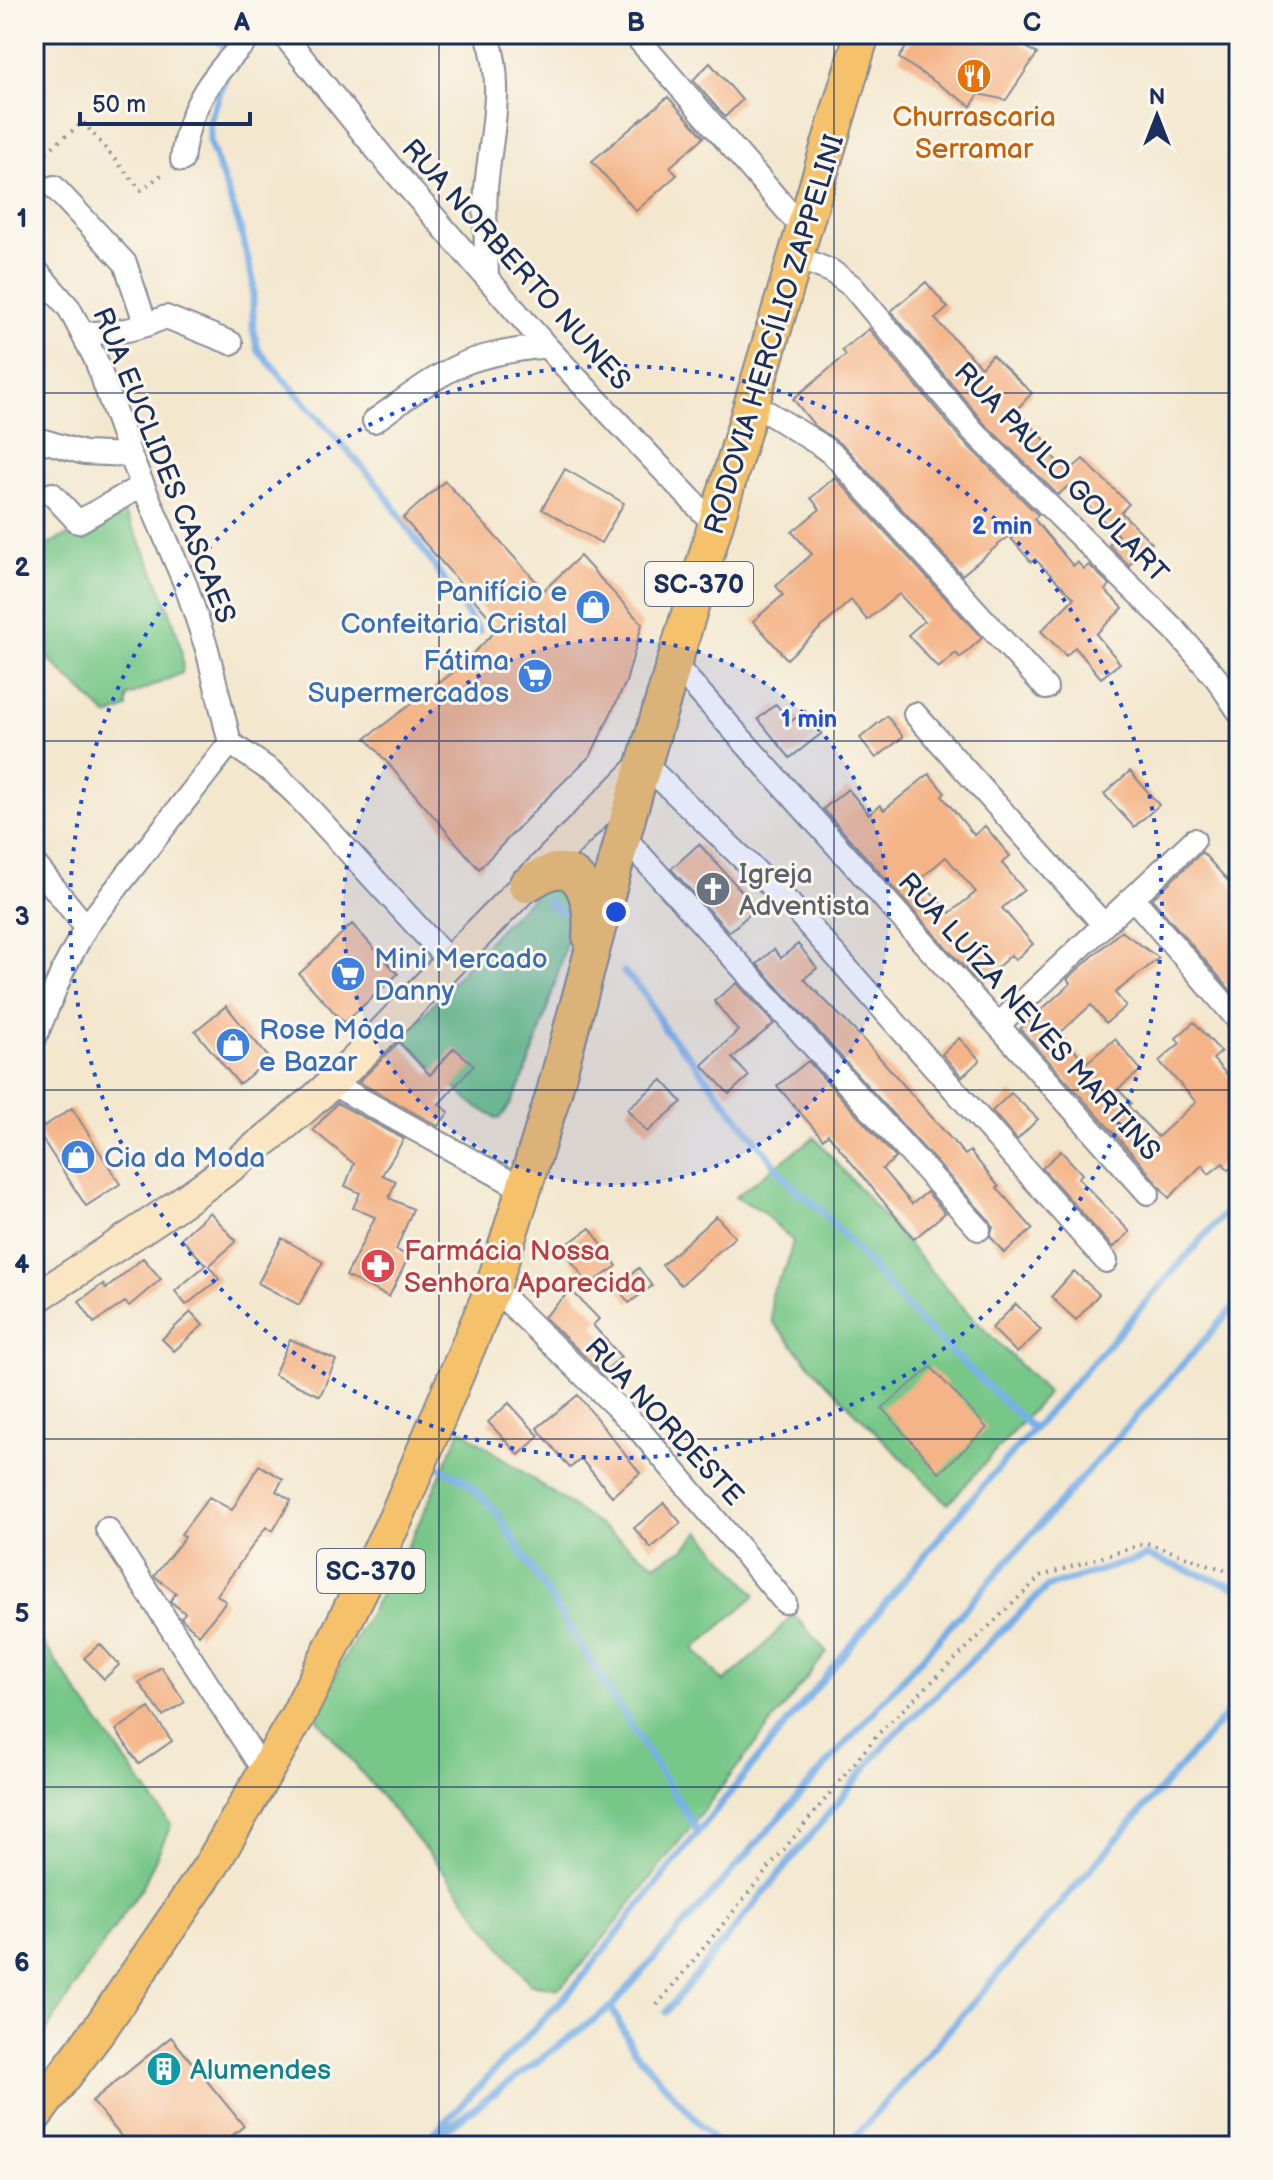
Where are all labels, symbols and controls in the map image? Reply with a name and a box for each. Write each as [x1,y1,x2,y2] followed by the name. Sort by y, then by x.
[233,8,250,39] text: A
[627,8,645,39] text: B
[1023,8,1041,39] text: C
[955,57,993,95] restaurant icon: Churrascaria Serramar
[80,76,250,126] scale bar
[1117,76,1197,156] north arrow
[1149,84,1165,111] text: N
[92,90,146,119] text: 50 m
[892,101,1056,166] place label: Churrascaria Serramar
[697,130,851,538] street label: RODOVIA HERCÍLIO ZAPPELINI
[395,133,637,397] street label: RUA NORBERTO NUNES
[17,204,27,235] text: 1
[85,303,242,628] street label: RUA EUCLIDES CASCAES
[947,356,1175,590] street label: RUA PAULO GOULART
[972,512,1032,541] text: 2 min
[14,553,30,584] text: 2
[645,562,753,606] road number: SC-370
[340,576,567,641] place label: Panifício e Confeitaria Cristal
[574,588,612,626] shop icon: Panifício e Confeitaria Cristal
[308,645,509,710] place label: Fátima Supermercados
[516,657,554,695] supermarket icon: Fátima Supermercados
[781,705,837,734] text: 1 min
[739,858,870,923] place label: Igreja Adventista
[891,866,1168,1168] street label: RUA LUÍZA NEVES MARTINS
[694,870,732,908] church icon: Igreja Adventista
[602,898,630,926] centre of rings
[14,902,30,933] text: 3
[374,943,548,1008] place label: Mini Mercado Danny
[329,955,367,993] supermarket icon: Mini Mercado Danny
[259,1014,405,1079] place label: Rose Moda e Bazar
[214,1026,252,1064] shop icon: Rose Moda e Bazar
[59,1138,97,1176] shop icon: Cia da Moda
[104,1142,265,1175] place label: Cia da Moda
[404,1235,646,1300] place label: Farmácia Nossa Senhora Aparecida
[359,1247,397,1285] pharmacy icon: Farmácia Nossa Senhora Aparecida
[14,1250,30,1281] text: 4
[578,1331,750,1513] street label: RUA NORDESTE
[317,1549,425,1593] road number: SC-370
[14,1599,30,1630] text: 5
[14,1948,30,1979] text: 6
[145,2050,183,2088] building icon: Alumendes
[190,2054,331,2087] place label: Alumendes

